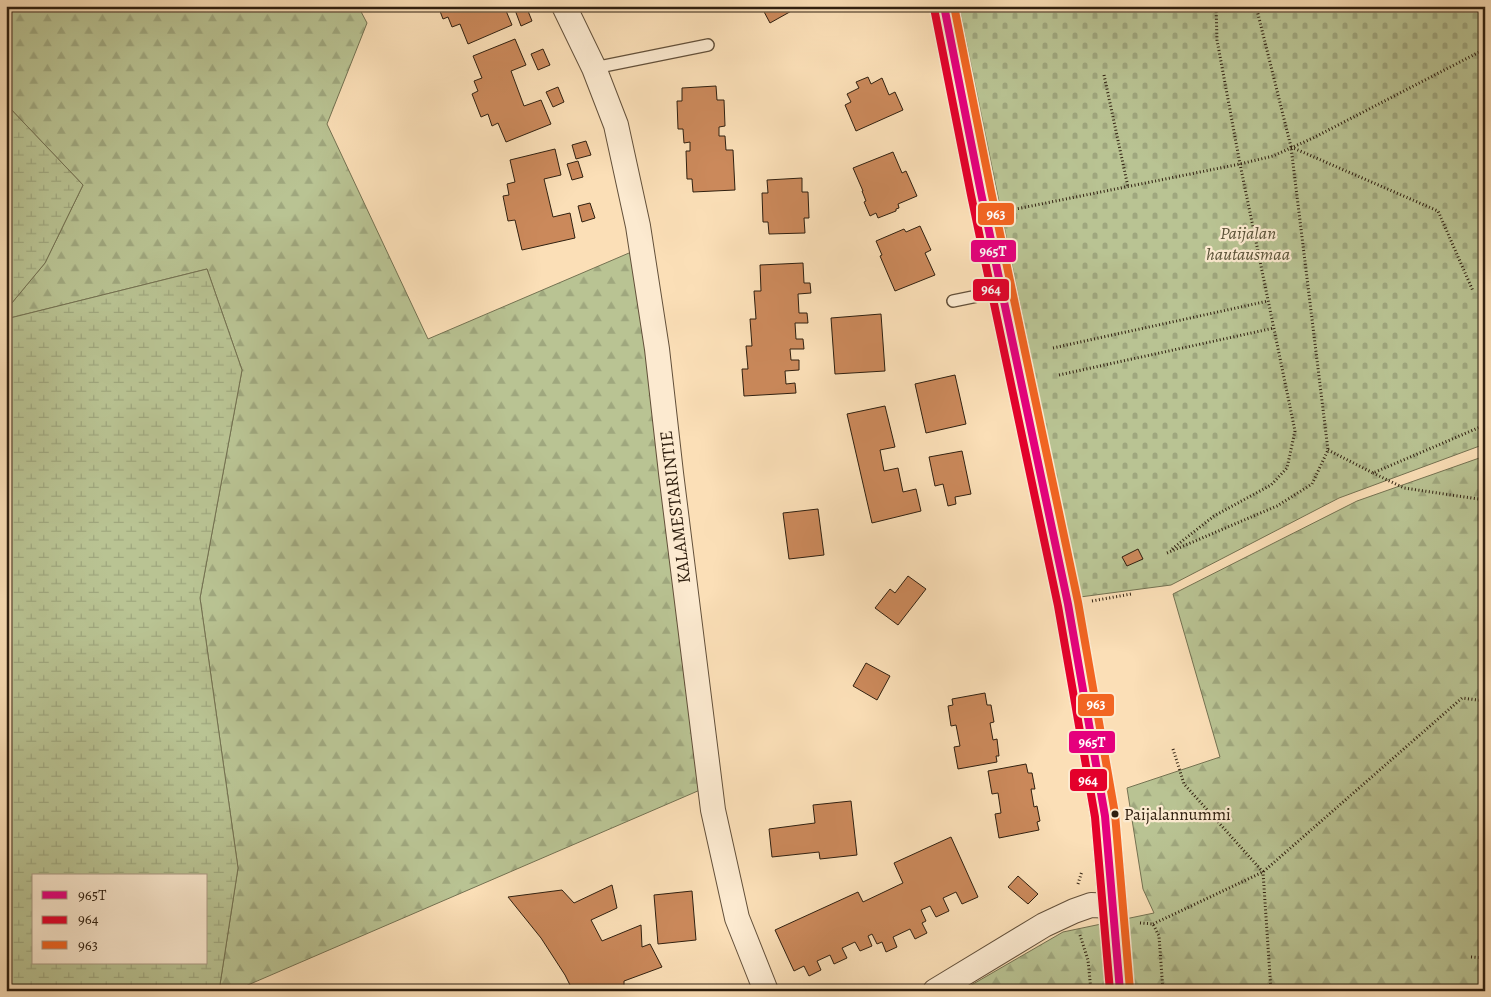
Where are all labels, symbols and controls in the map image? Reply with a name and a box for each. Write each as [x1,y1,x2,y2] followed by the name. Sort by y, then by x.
[977,202,1015,226] line badge: 963
[986,205,1006,224] text: 963
[1206,221,1290,266] park label: Paijalan hautausmaa
[970,239,1017,263] line badge: 965T
[980,242,1007,261] text: 965T
[972,278,1010,302] line badge: 964
[981,280,1001,299] text: 964
[654,429,696,585] street label: KALAMESTARINTIE
[1077,693,1115,717] line badge: 963
[1086,695,1106,714] text: 963
[1068,730,1116,754] line badge: 965T
[1079,733,1106,752] text: 965T
[1069,768,1108,792] line badge: 964
[1078,771,1098,790] text: 964
[1124,803,1231,826] place label: Paijalannummi
[1110,809,1120,819] marker: Paijalannummi
[32,874,208,964] legend
[78,885,107,905] text: 965T
[78,909,99,929] text: 964
[78,935,98,955] text: 963

